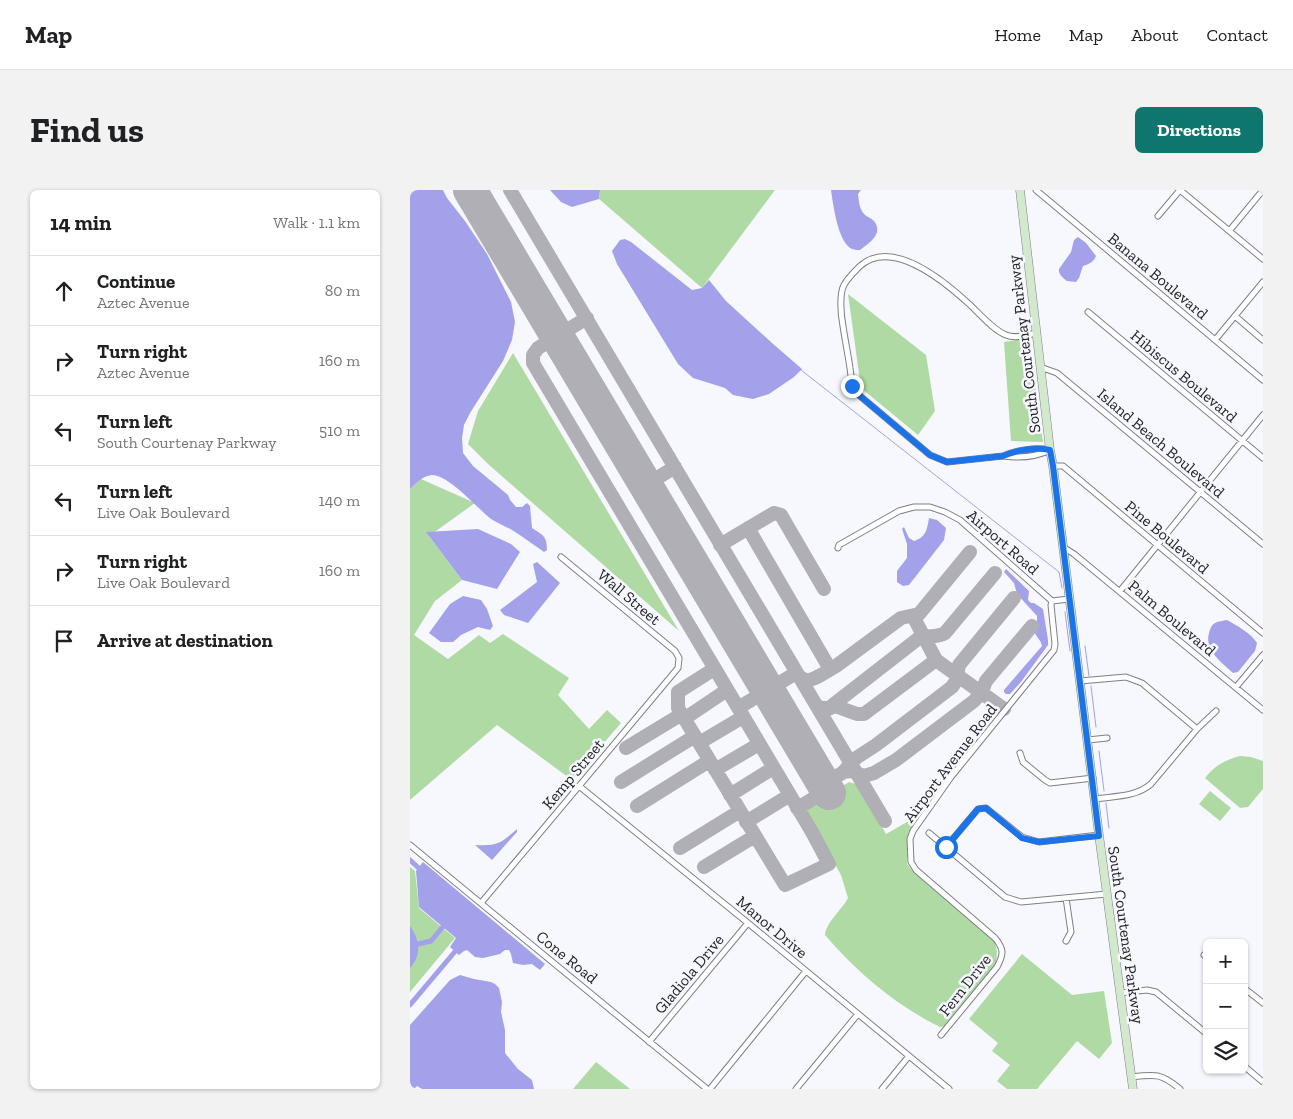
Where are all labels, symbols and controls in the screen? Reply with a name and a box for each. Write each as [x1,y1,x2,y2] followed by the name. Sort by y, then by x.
[25,20,72,49] text: Map
[994,24,1041,46] text: Home
[1069,24,1103,46] text: Map
[1131,24,1178,46] text: About
[1206,24,1268,46] text: Contact
[1135,107,1263,153] button: Directions
[30,109,144,151] text: Find us
[50,210,112,235] text: 14 min
[273,213,360,232] text: Walk · 1.1 km
[1104,229,1212,323] street label: Banana Boulevard
[1004,253,1044,434] street label: South Courtenay Parkway
[97,270,175,293] text: Continue
[50,277,78,305] icon: ahead
[325,281,360,300] text: 80 m
[97,293,189,312] text: Aztec Avenue
[1127,326,1241,426] street label: Hibiscus Boulevard
[97,340,187,363] text: Turn right
[50,347,78,375] icon: right
[319,351,360,370] text: 160 m
[97,363,189,382] text: Aztec Avenue
[841,375,864,398] route end
[1094,384,1229,502] street label: Island Beach Boulevard
[97,410,172,433] text: Turn left
[50,417,78,445] icon: left
[319,421,360,440] text: 510 m
[97,433,276,452] text: South Courtenay Parkway
[97,480,172,503] text: Turn left
[50,487,78,515] icon: left
[319,491,360,510] text: 140 m
[1121,496,1213,578] street label: Pine Boulevard
[97,503,230,522] text: Live Oak Boulevard
[963,506,1043,579] street label: Airport Road
[97,550,187,573] text: Turn right
[50,557,78,585] icon: right
[319,561,360,580] text: 160 m
[594,565,664,629] street label: Wall Street
[97,573,230,592] text: Live Oak Boulevard
[1124,576,1220,660] street label: Palm Boulevard
[50,627,78,655] icon: arrive
[97,629,273,652] text: Arrive at destination
[899,700,1001,826] street label: Airport Avenue Road
[538,735,608,813] street label: Kemp Street
[935,836,958,859] route start
[1104,845,1148,1026] street label: South Courtenay Parkway
[733,892,811,962] street label: Manor Drive
[533,927,602,988] street label: Cone Road
[650,930,728,1018] street label: Gladiola Drive
[1203,939,1248,1074] map controls
[1203,939,1248,984] button: +
[935,950,995,1020] street label: Fern Drive
[1203,984,1248,1029] button: −
[1203,1029,1248,1074] button: layers

